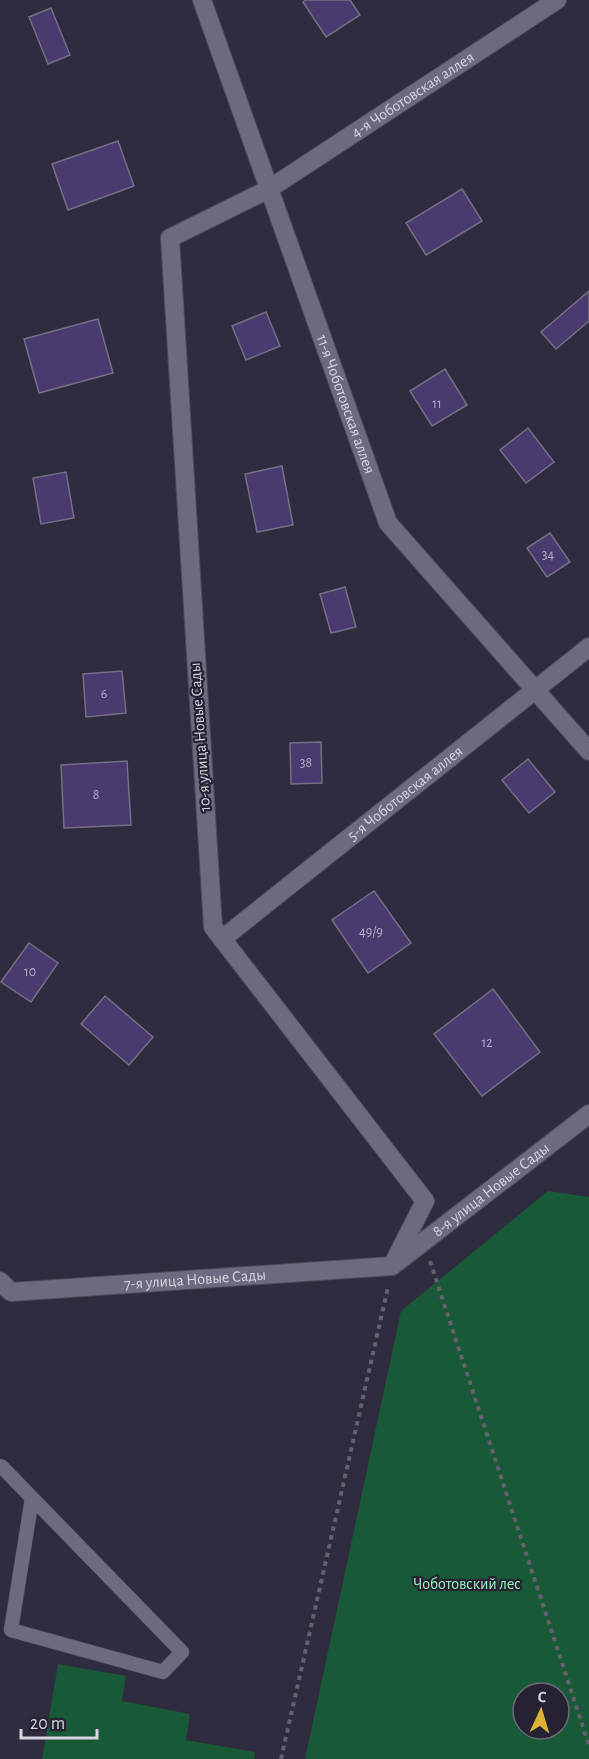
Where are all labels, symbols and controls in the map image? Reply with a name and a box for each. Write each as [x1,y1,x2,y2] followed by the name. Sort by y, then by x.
[348,49,477,141] street label: 4-я Чоботовская аллея
[314,332,378,476] street label: 11-я Чоботовская аллея
[432,397,442,411] house number: 11
[542,548,555,562] house number: 34
[187,662,214,812] street label: 10-я улица Новые Сады
[101,687,107,701] house number: 6
[344,743,466,844] street label: 5-я Чоботовская аллея
[300,756,312,770] house number: 38
[93,788,99,802] house number: 8
[359,925,383,939] house number: 49/9
[24,965,36,979] house number: 10
[481,1036,493,1050] house number: 12
[429,1140,553,1240] street label: 8-я улица Новые Сады
[124,1267,266,1292] street label: 7-я улица Новые Сады
[413,1576,521,1592] park label: Чоботовский лес
[511,1681,571,1741] north arrow
[537,1689,547,1705] text: С
[21,1702,98,1740] scale bar
[30,1715,65,1733] text: 20 m

